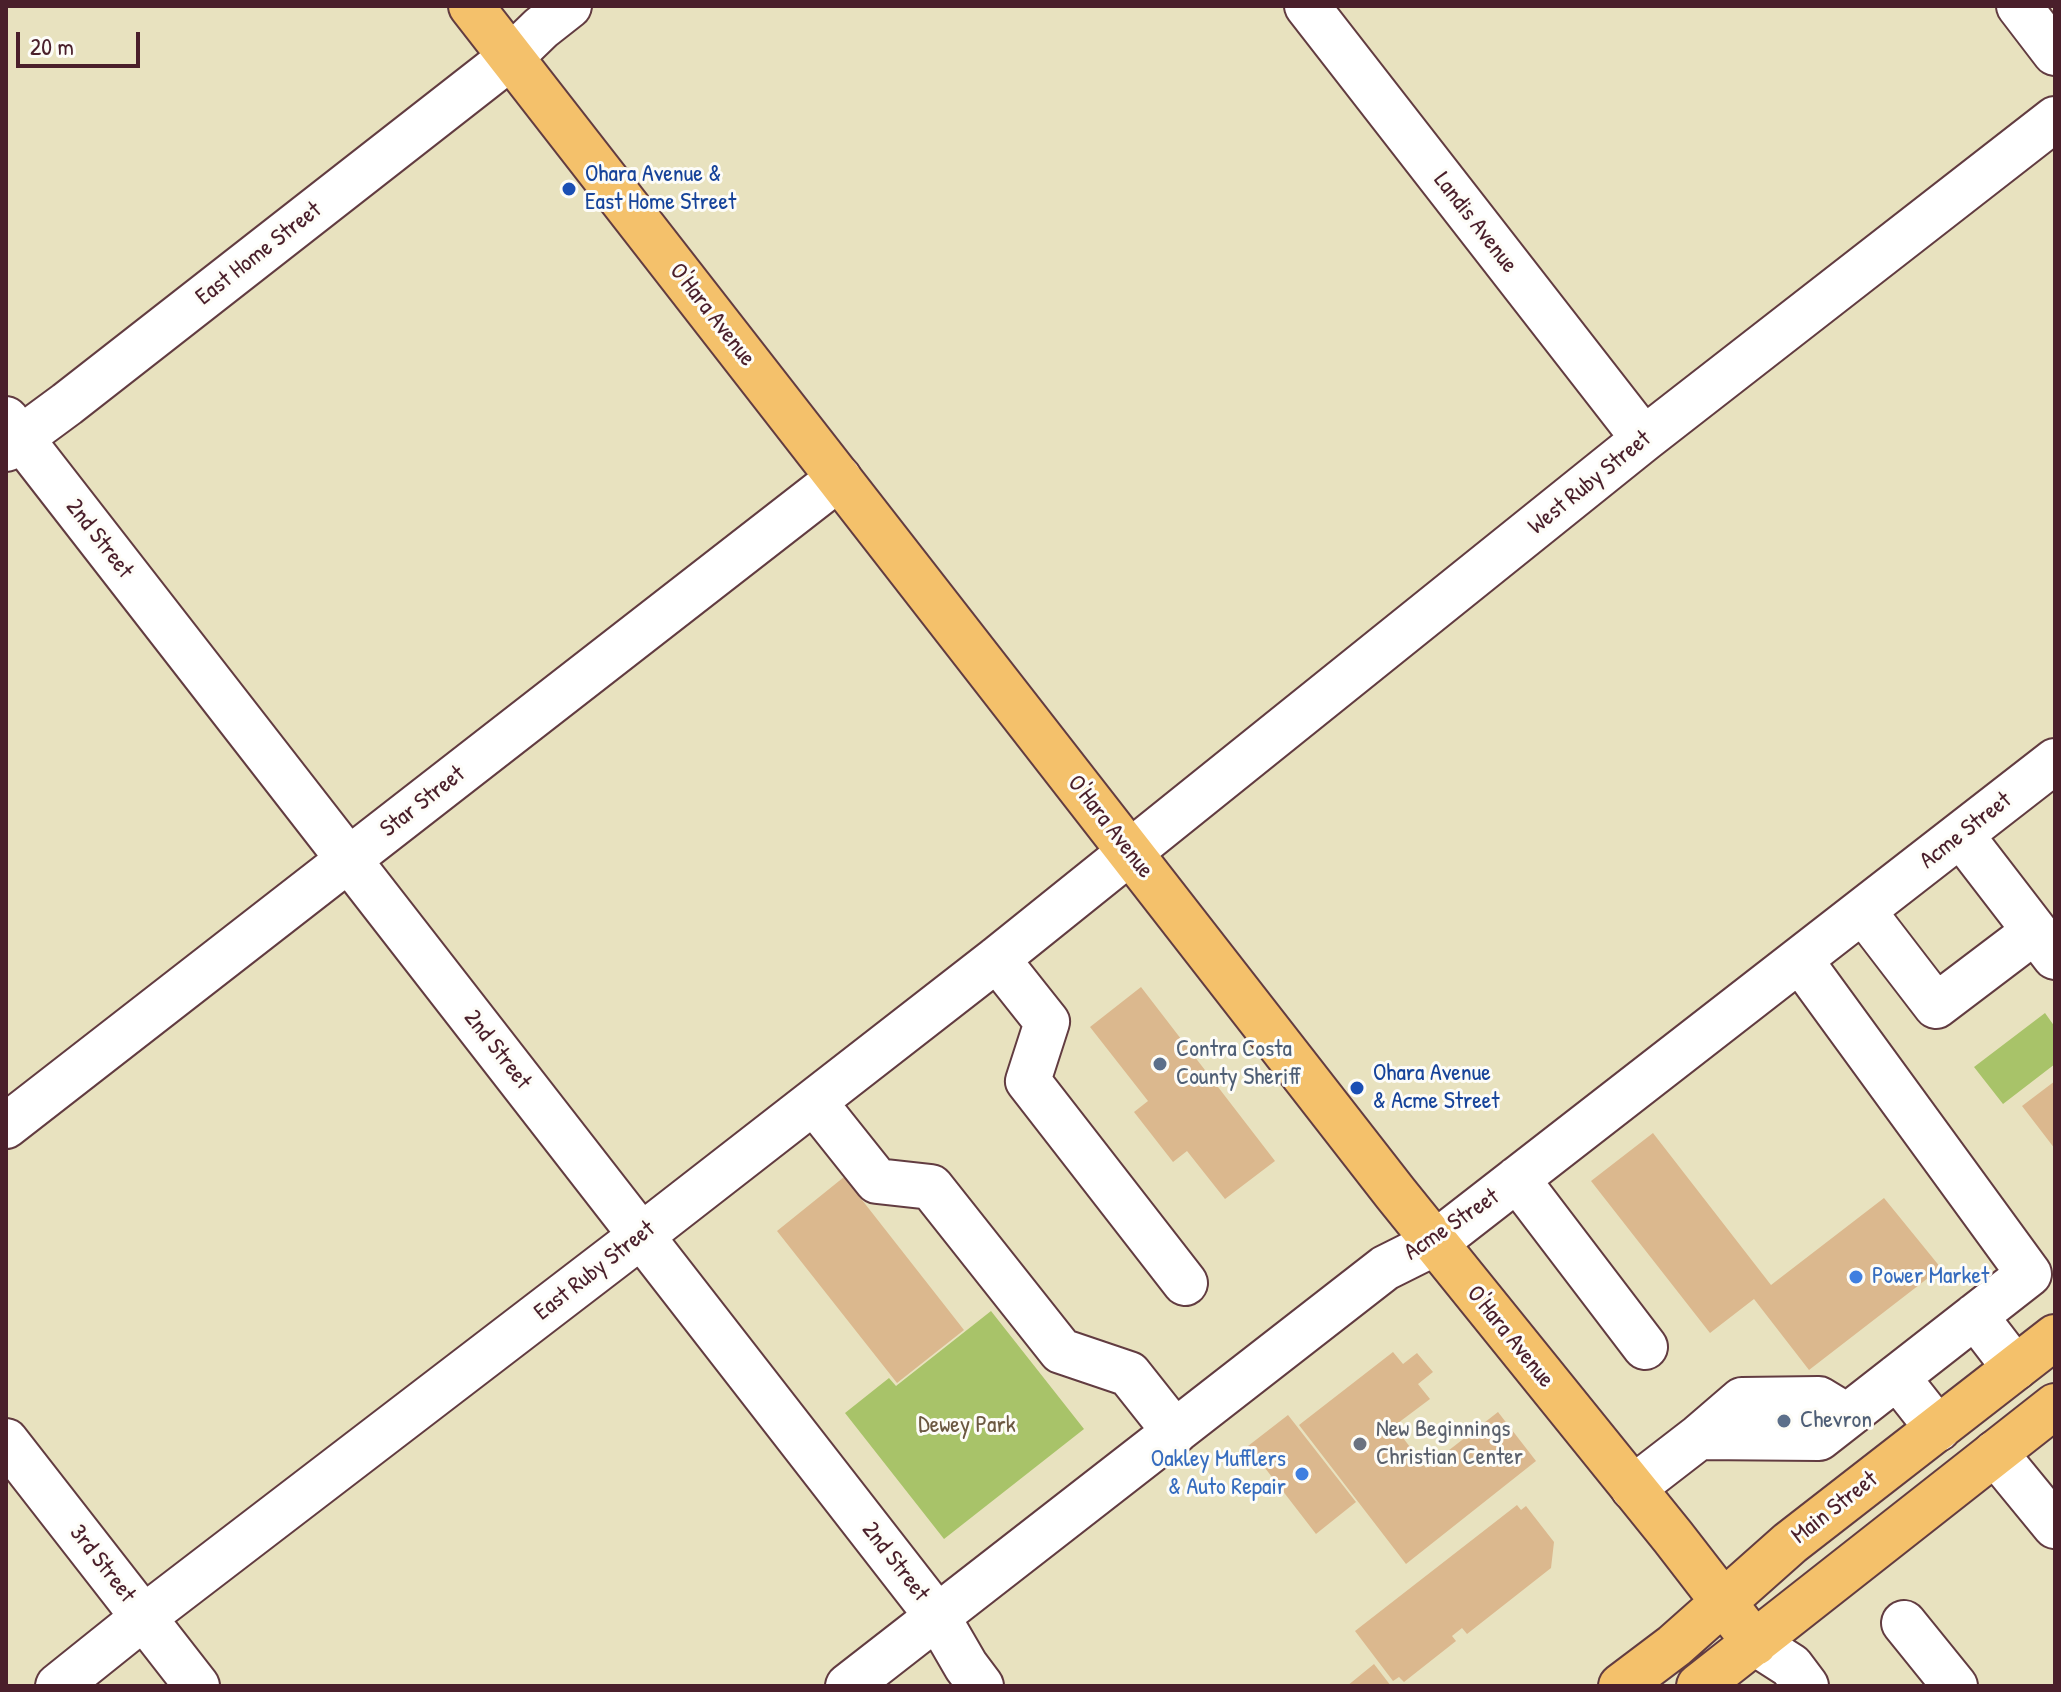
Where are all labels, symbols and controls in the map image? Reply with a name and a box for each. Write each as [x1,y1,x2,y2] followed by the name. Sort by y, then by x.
[20,16,144,66] scale bar
[30,30,74,62] text: 20 m
[585,161,736,217] place label: Ohara Avenue & East Home Street
[1427,167,1523,279] street label: Landis Avenue
[560,180,578,198] marker: Ohara Avenue & East Home Street
[191,196,327,312] street label: East Home Street
[663,258,761,372] street label: O'Hara Avenue
[1523,425,1657,541] street label: West Ruby Street
[59,494,139,584] street label: 2nd Street
[375,760,471,844] street label: Star Street
[1061,770,1159,884] street label: O'Hara Avenue
[1914,786,2018,876] street label: Acme Street
[457,1005,537,1095] street label: 2nd Street
[1176,1036,1301,1092] place label: Contra Costa County Sheriff
[1151,1055,1169,1073] marker: Contra Costa County Sheriff
[1373,1060,1500,1116] place label: Ohara Avenue & Acme Street
[1348,1079,1366,1097] marker: Ohara Avenue & Acme Street
[1399,1183,1505,1267] street label: Acme Street
[529,1215,661,1327] street label: East Ruby Street
[1872,1263,1989,1291] place label: Power Market
[1847,1268,1865,1286] marker: Power Market
[1460,1280,1560,1394] street label: O'Hara Avenue
[1800,1407,1872,1435] place label: Chevron
[918,1412,1016,1440] park label: Dewey Park
[1775,1412,1793,1430] marker: Chevron
[1376,1416,1523,1472] place label: New Beginnings Christian Center
[1351,1435,1369,1453] marker: New Beginnings Christian Center
[1151,1446,1286,1502] place label: Oakley Mufflers & Auto Repair
[1293,1465,1311,1483] marker: Oakley Mufflers & Auto Repair
[1786,1465,1884,1551] street label: Main Street
[855,1517,935,1607] street label: 2nd Street
[63,1519,141,1609] street label: 3rd Street

